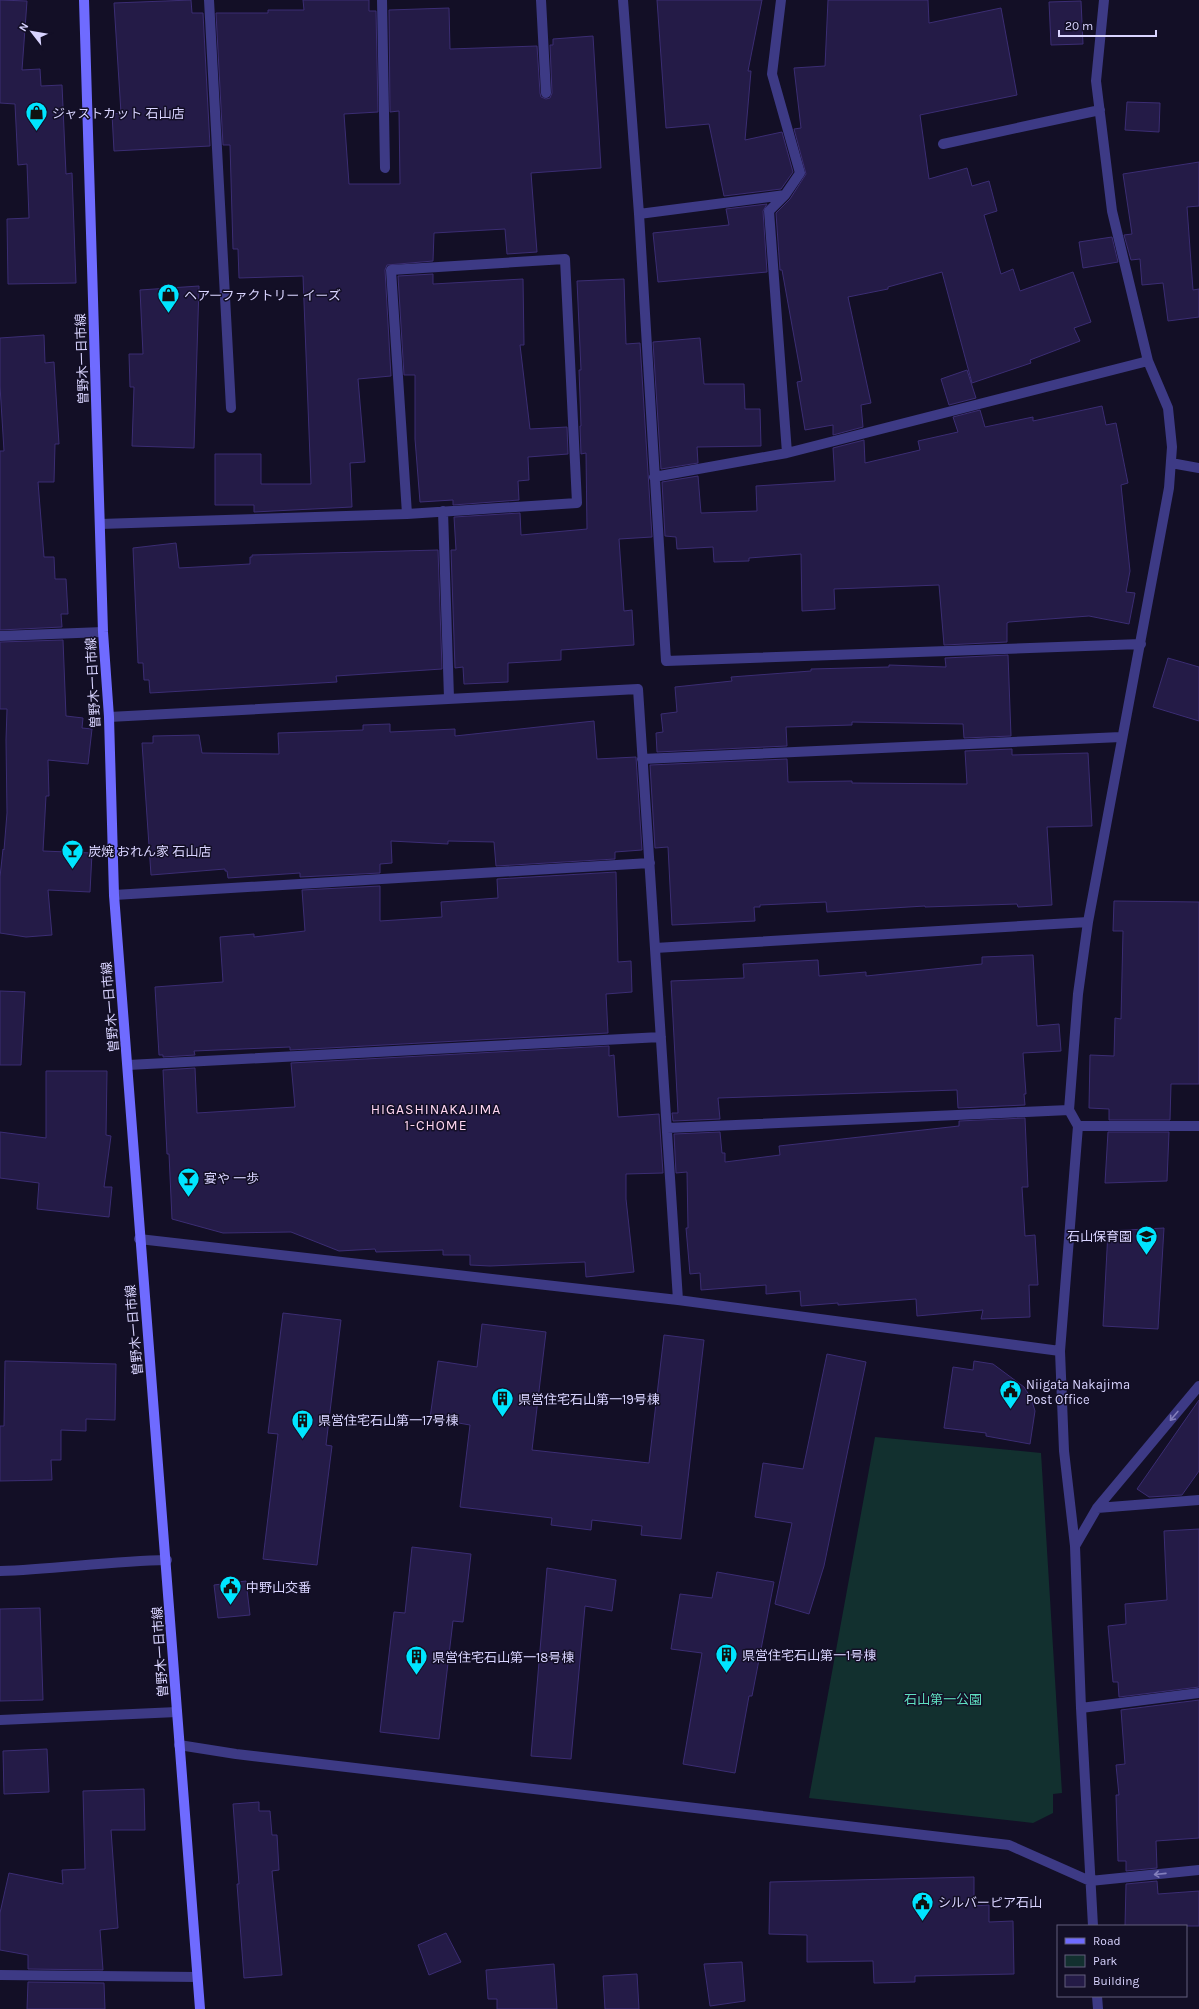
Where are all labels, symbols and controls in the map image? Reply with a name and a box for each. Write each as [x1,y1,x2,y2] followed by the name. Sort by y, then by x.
[12,12,52,52] north arrow
[1059,12,1156,38] scale bar
[1065,19,1093,33] text: 20 m
[16,20,31,34] text: N
[24,100,50,133] shop icon: ジャストカット 石山店
[52,106,184,121] place label: ジャストカット 石山店
[155,282,181,315] shop icon: ヘアーファクトリー イーズ
[184,288,341,303] place label: ヘアーファクトリー イーズ
[73,313,91,405] street label: 曽野木一日市線
[83,637,103,729] street label: 曽野木一日市線
[60,838,86,871] bar icon: 炭焼 おれん家 石山店
[88,844,211,859] place label: 炭焼 おれん家 石山店
[99,961,121,1053] street label: 曽野木一日市線
[371,1101,501,1134] district label: HIGASHINAKAJIMA 1-CHOME
[176,1165,202,1198] bar icon: 宴や 一歩
[204,1171,259,1186] place label: 宴や 一歩
[1134,1223,1160,1256] school or university icon: 石山保育園
[1067,1229,1132,1244] place label: 石山保育園
[123,1284,145,1376] street label: 曽野木一日市線
[1026,1377,1130,1407] place label: Niigata Nakajima Post Office
[997,1378,1023,1411] public building icon: Niigata Nakajima Post Office
[490,1386,516,1419] building icon: 県営住宅石山第一19号棟
[518,1392,660,1407] place label: 県営住宅石山第一19号棟
[289,1407,315,1440] building icon: 県営住宅石山第一17号棟
[1169,1411,1178,1422] one-way arrow
[318,1413,458,1428] place label: 県営住宅石山第一17号棟
[218,1574,244,1607] public building icon: 中野山交番
[246,1580,311,1595] place label: 中野山交番
[149,1606,171,1698] street label: 曽野木一日市線
[714,1642,740,1675] building icon: 県営住宅石山第一1号棟
[403,1644,429,1677] building icon: 県営住宅石山第一18号棟
[742,1648,876,1663] place label: 県営住宅石山第一1号棟
[432,1650,574,1665] place label: 県営住宅石山第一18号棟
[904,1692,982,1707] park label: 石山第一公園
[1154,1870,1167,1878] one-way arrow
[909,1889,935,1922] public building icon: シルバーピア石山
[938,1895,1042,1910] place label: シルバーピア石山
[1057,1925,1187,1997] legend
[1093,1934,1121,1948] text: Road
[1093,1954,1118,1968] text: Park
[1093,1974,1140,1988] text: Building

